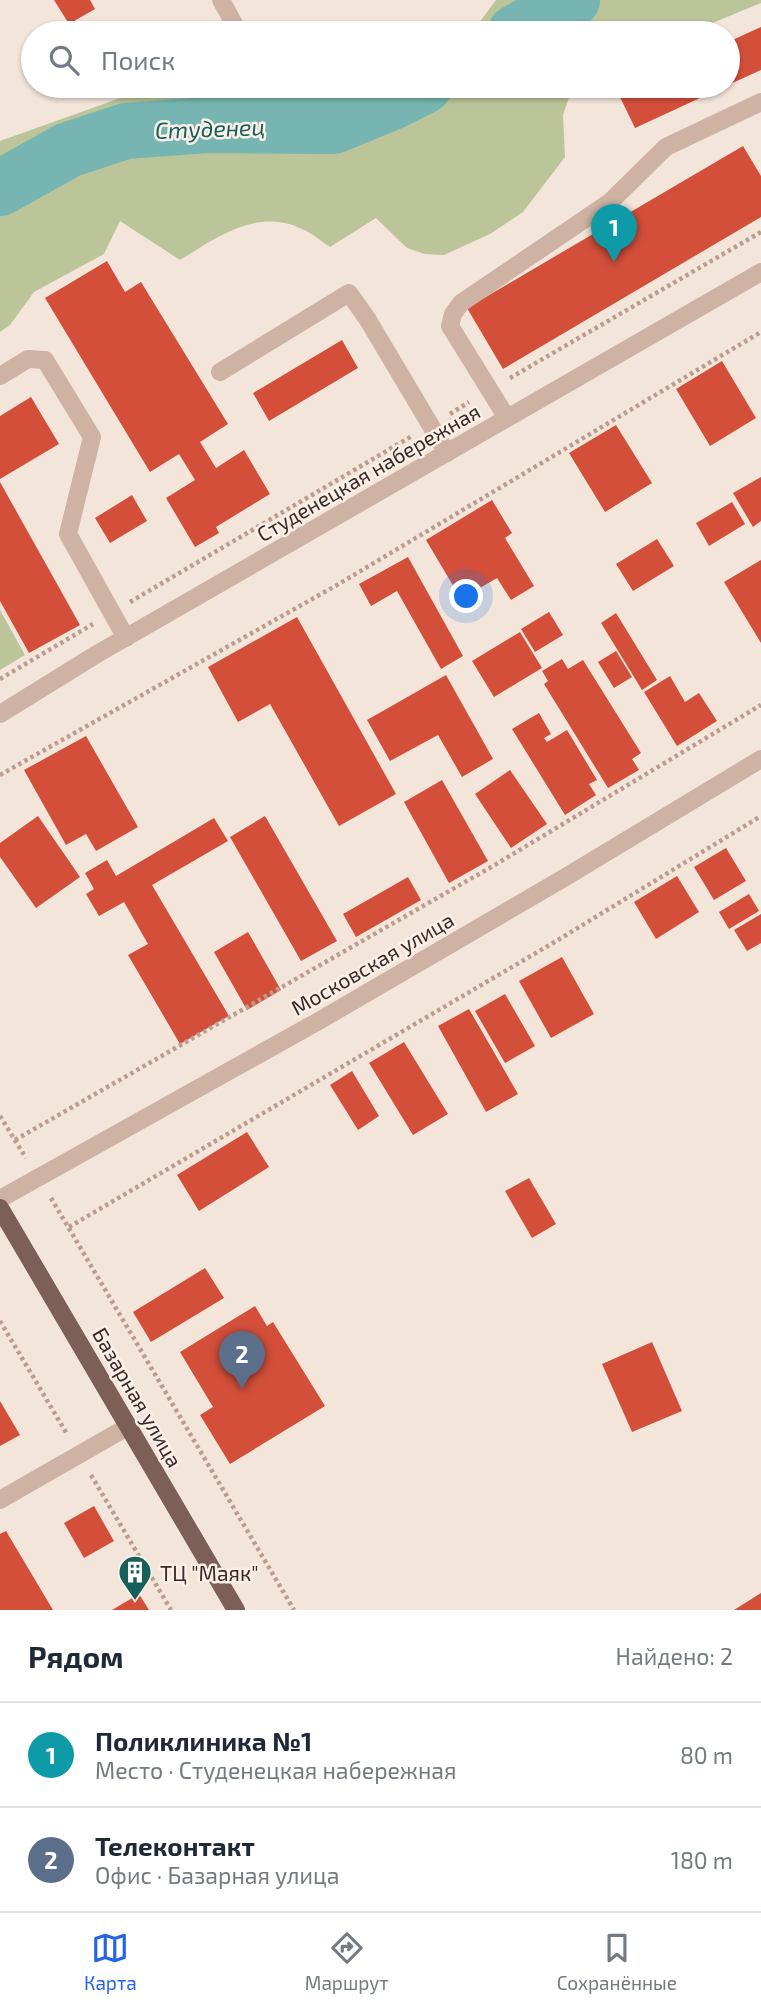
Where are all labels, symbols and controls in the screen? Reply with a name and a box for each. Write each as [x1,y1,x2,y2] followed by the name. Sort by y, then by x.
[21,21,740,98] search box
[45,41,83,79] icon: search
[101,44,175,75] text: Поиск
[154,112,266,144] water label: Студенец
[591,204,637,262] pin: 1
[252,398,485,547] street label: Студенецкая набережная
[449,579,483,613] your location
[286,906,458,1021] street label: Московская улица
[87,1323,188,1472] street label: Базарная улица
[219,1331,265,1389] pin: 2
[116,1553,154,1602] building icon: ТЦ "Маяк"
[160,1560,259,1585] place label: ТЦ "Маяк"
[28,1638,124,1674] text: Рядом
[616,1642,733,1670] text: Найдено: 2
[95,1725,312,1756] text: Поликлиника №1
[46,1741,56,1769] text: 1
[680,1741,733,1769] text: 80 m
[95,1756,457,1784] text: Место · Студенецкая набережная
[95,1830,255,1861] text: Телеконтакт
[44,1846,58,1874] text: 2
[671,1846,733,1874] text: 180 m
[95,1861,339,1889] text: Офис · Базарная улица
[84,1929,137,1994] tab: Карта
[305,1929,389,1994] tab: Маршрут
[557,1929,677,1994] tab: Сохранённые

